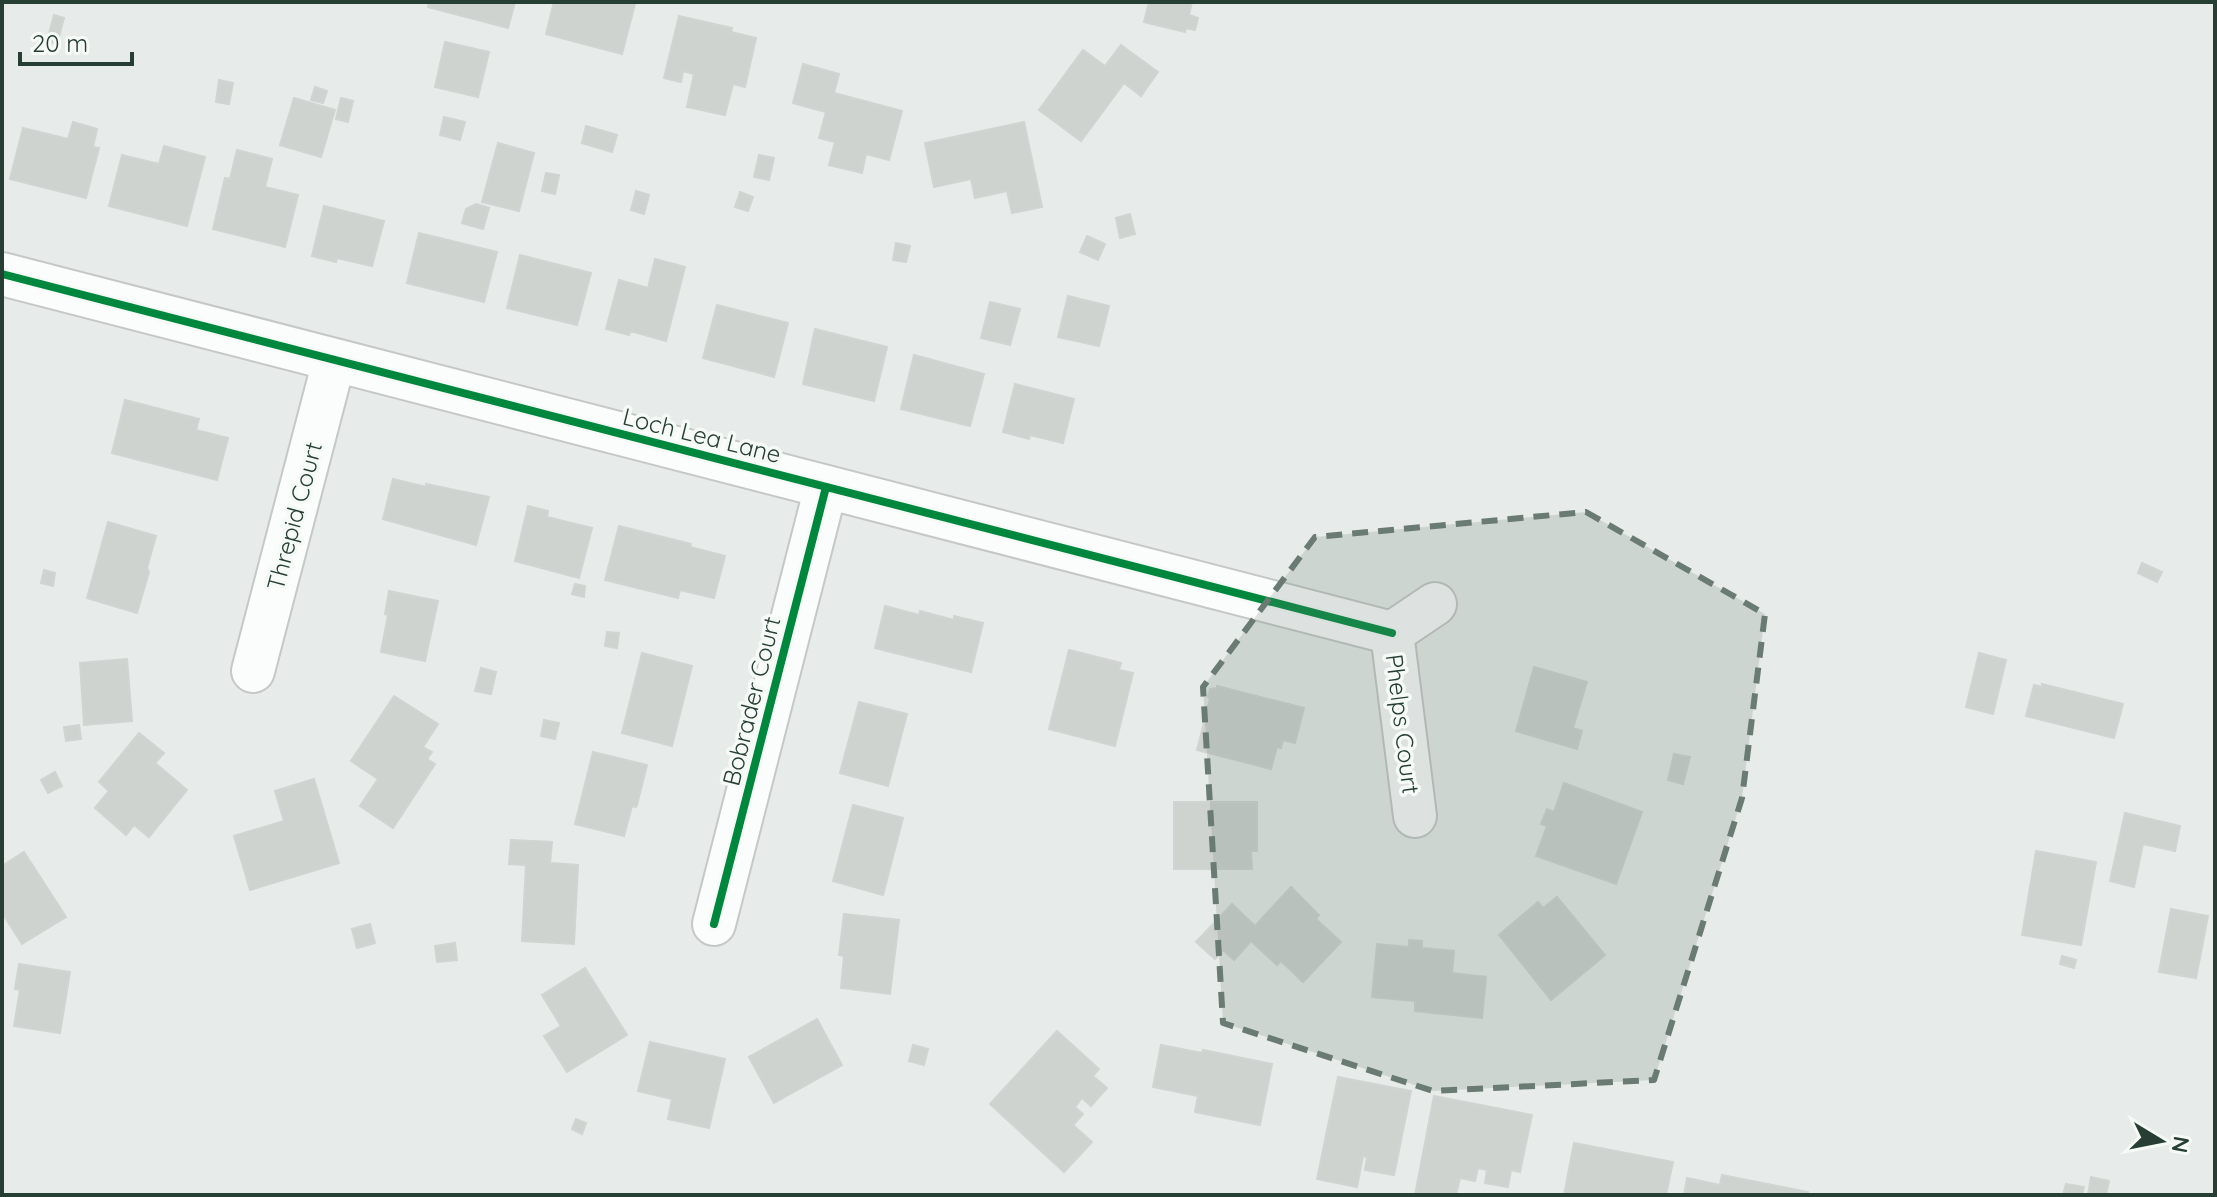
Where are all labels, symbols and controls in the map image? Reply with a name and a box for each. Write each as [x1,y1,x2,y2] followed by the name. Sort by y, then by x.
[20,16,132,66] scale bar
[32,28,88,58] text: 20 m
[620,401,784,469] street label: Loch Lea Lane
[260,439,328,593] street label: Threpid Court
[715,613,787,789] street label: Bobrader Court
[1380,652,1426,796] street label: Phelps Court
[2121,1101,2201,1181] north arrow
[2166,1134,2196,1155] text: N

